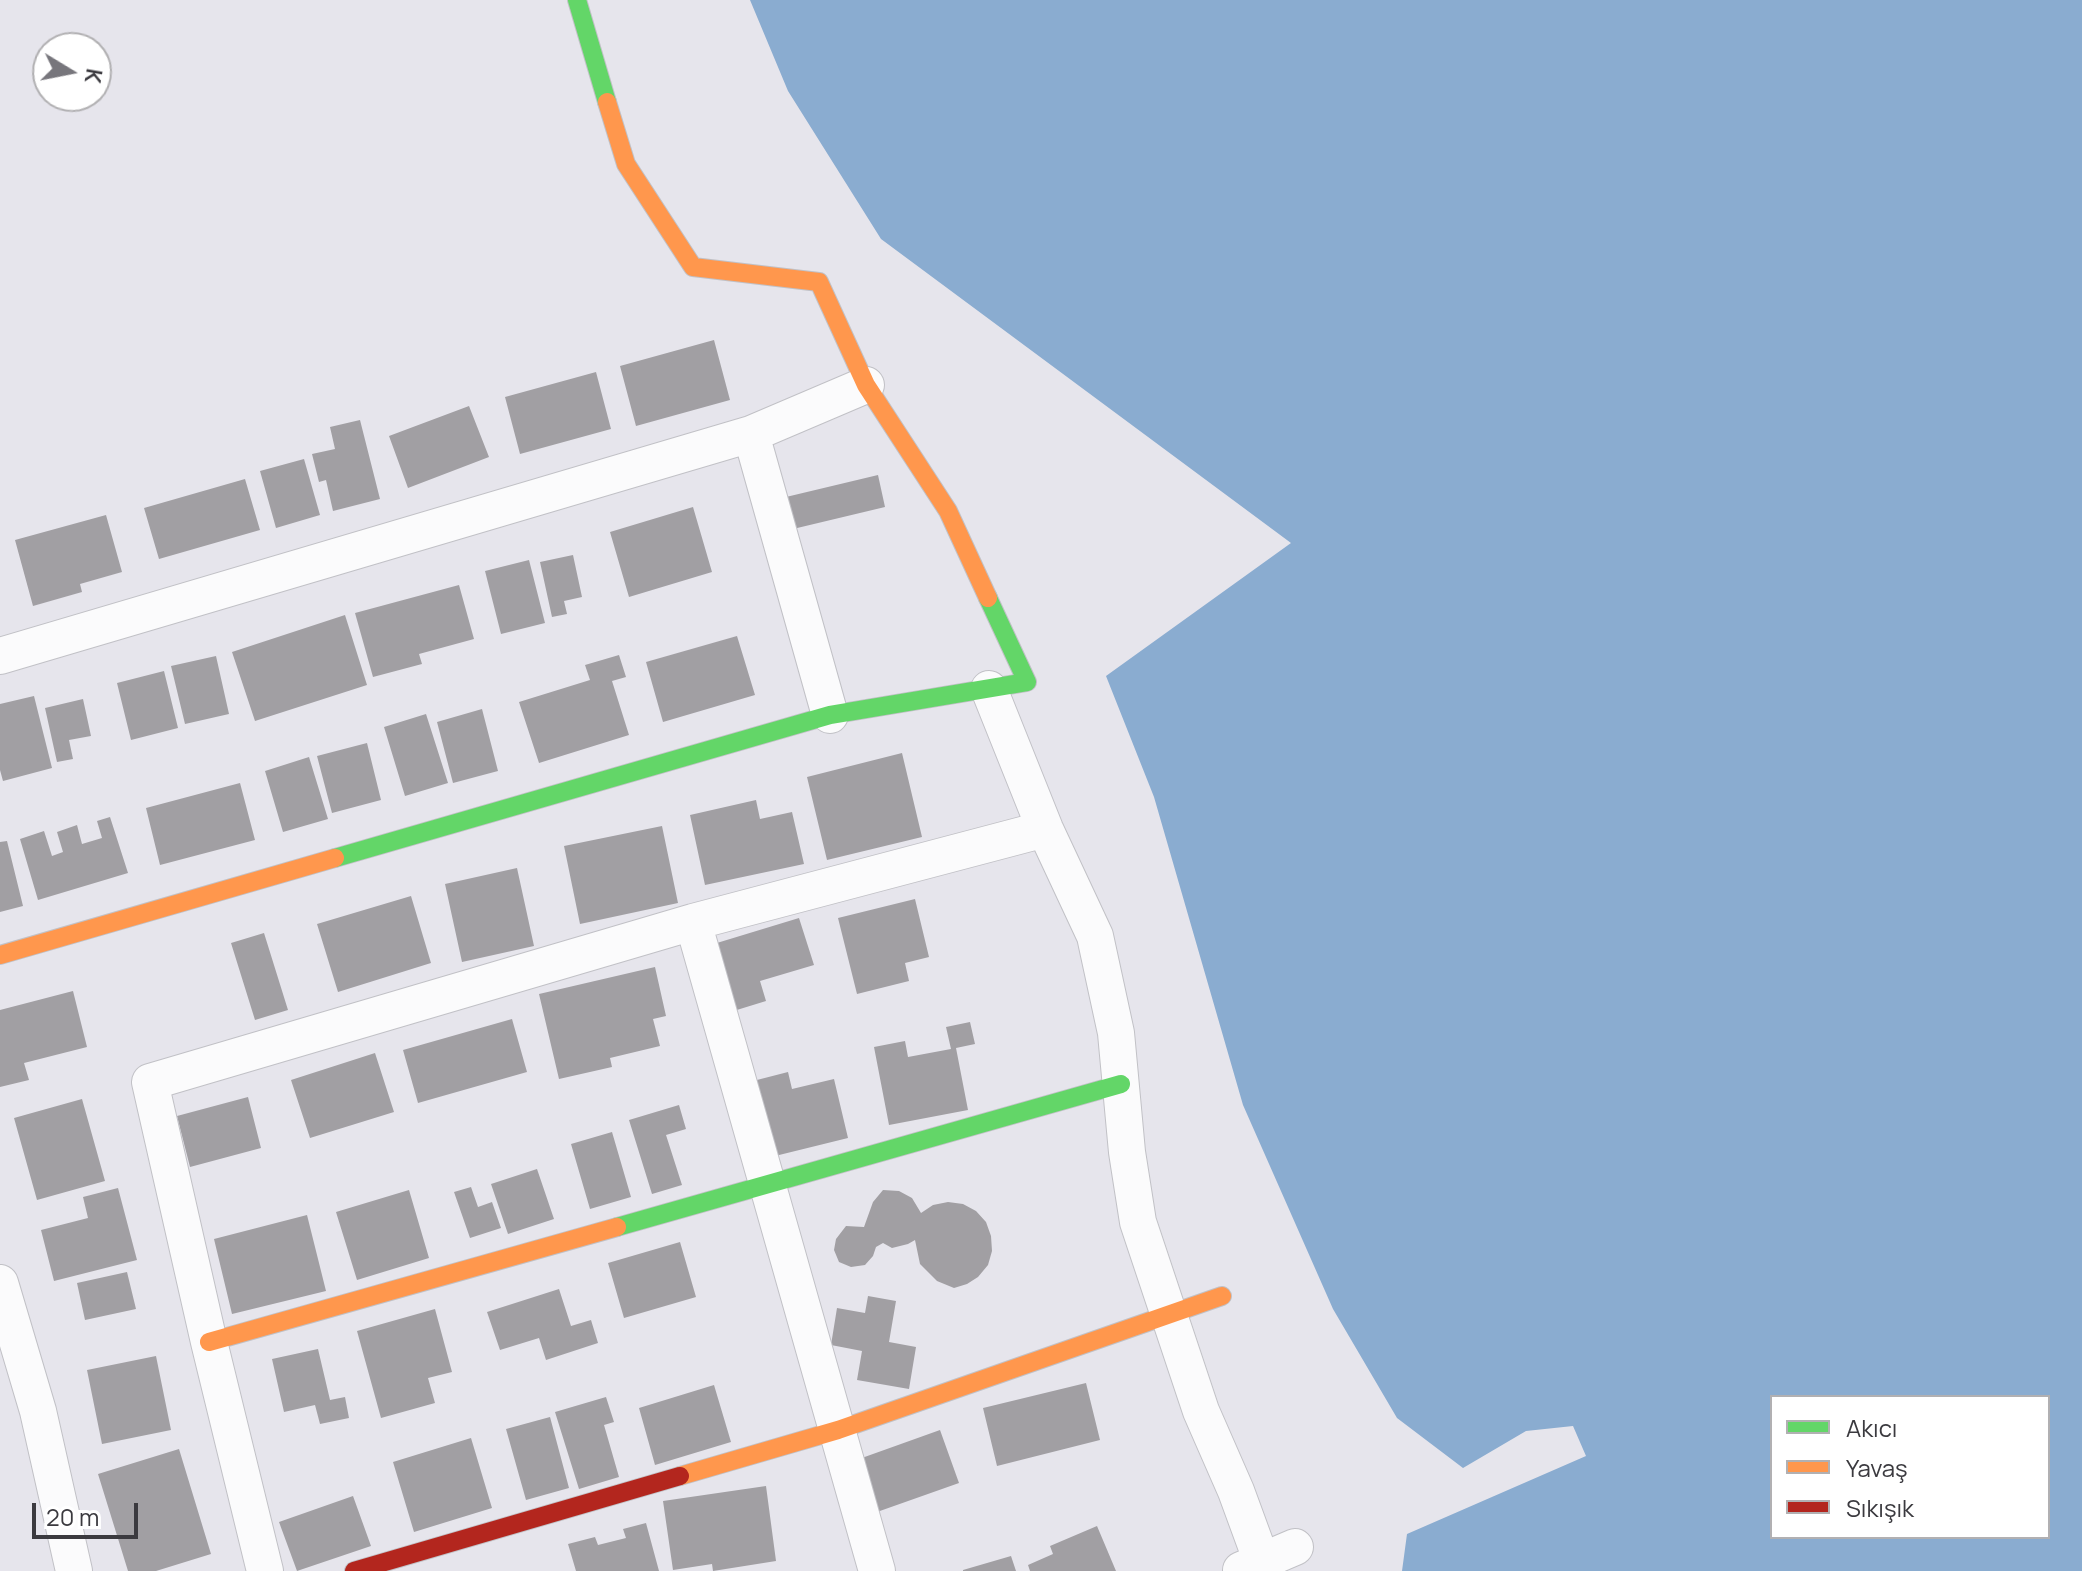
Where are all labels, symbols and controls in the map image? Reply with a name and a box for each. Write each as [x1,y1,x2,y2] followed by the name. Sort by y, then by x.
[32,32,112,112] north arrow
[78,66,110,85] text: K
[1770,1395,2050,1539] legend
[1846,1411,1897,1444] text: Akıcı
[1846,1451,1908,1484] text: Yavaş
[36,1487,142,1537] scale bar
[1846,1491,1914,1524] text: Sıkışık
[46,1500,99,1533] text: 20 m

